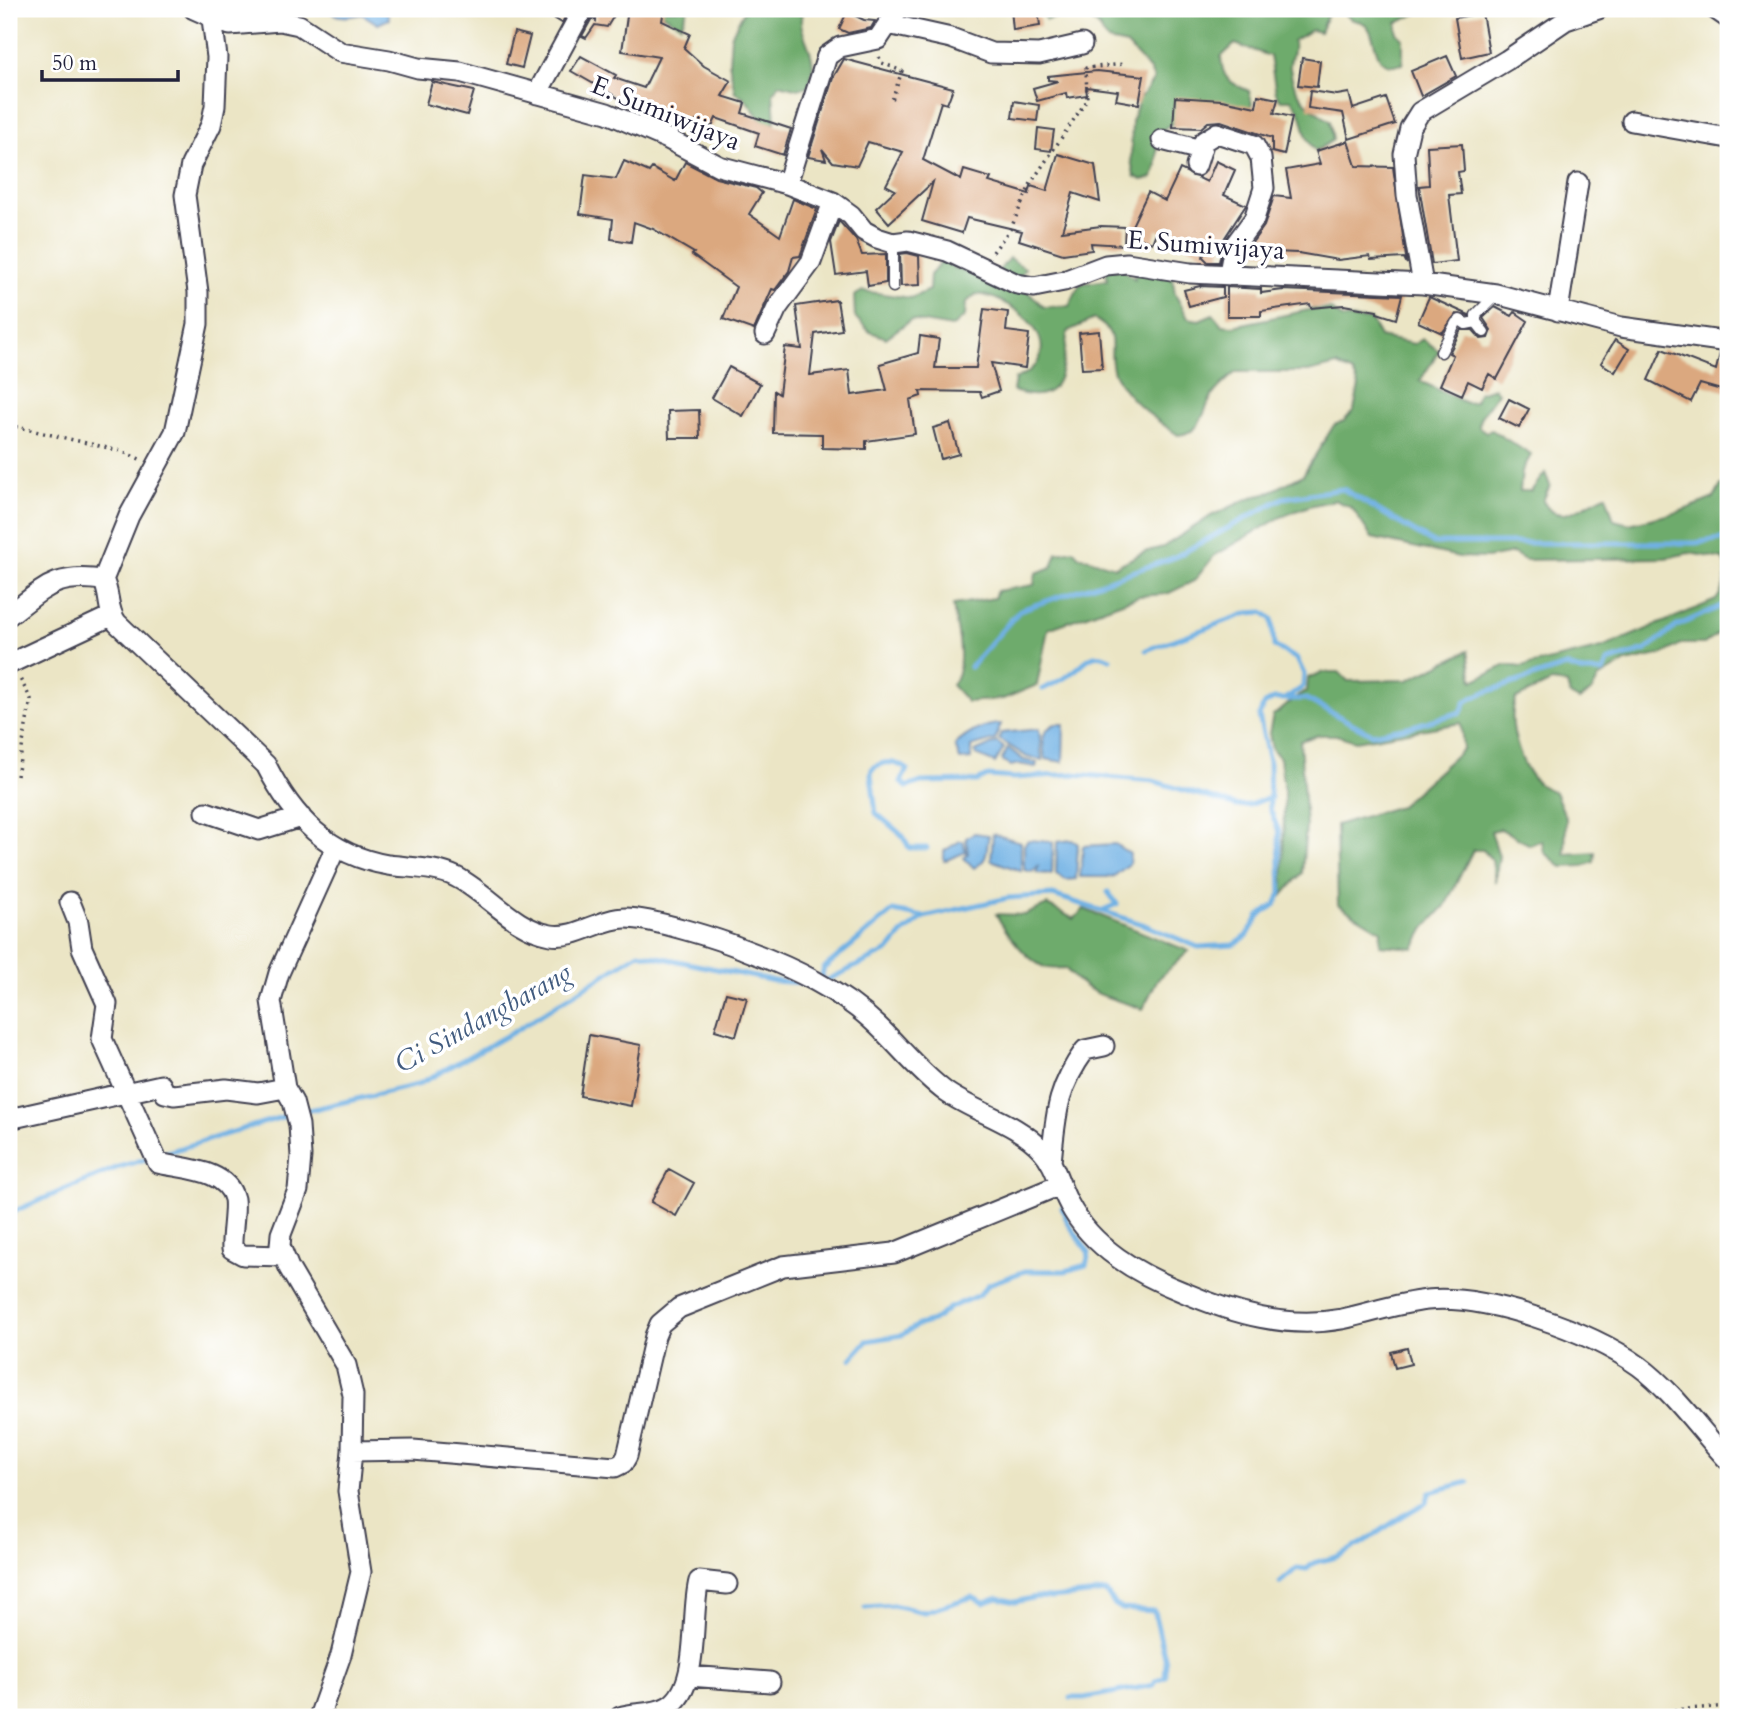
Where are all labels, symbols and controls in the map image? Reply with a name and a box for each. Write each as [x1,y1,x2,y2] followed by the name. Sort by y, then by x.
[42,38,178,82] scale bar
[52,49,97,78] text: 50 m
[586,67,746,159] street label: E. Sumiwijaya
[1126,222,1286,268] street label: E. Sumiwijaya
[388,953,579,1082] water label: Ci Sindangbarang

